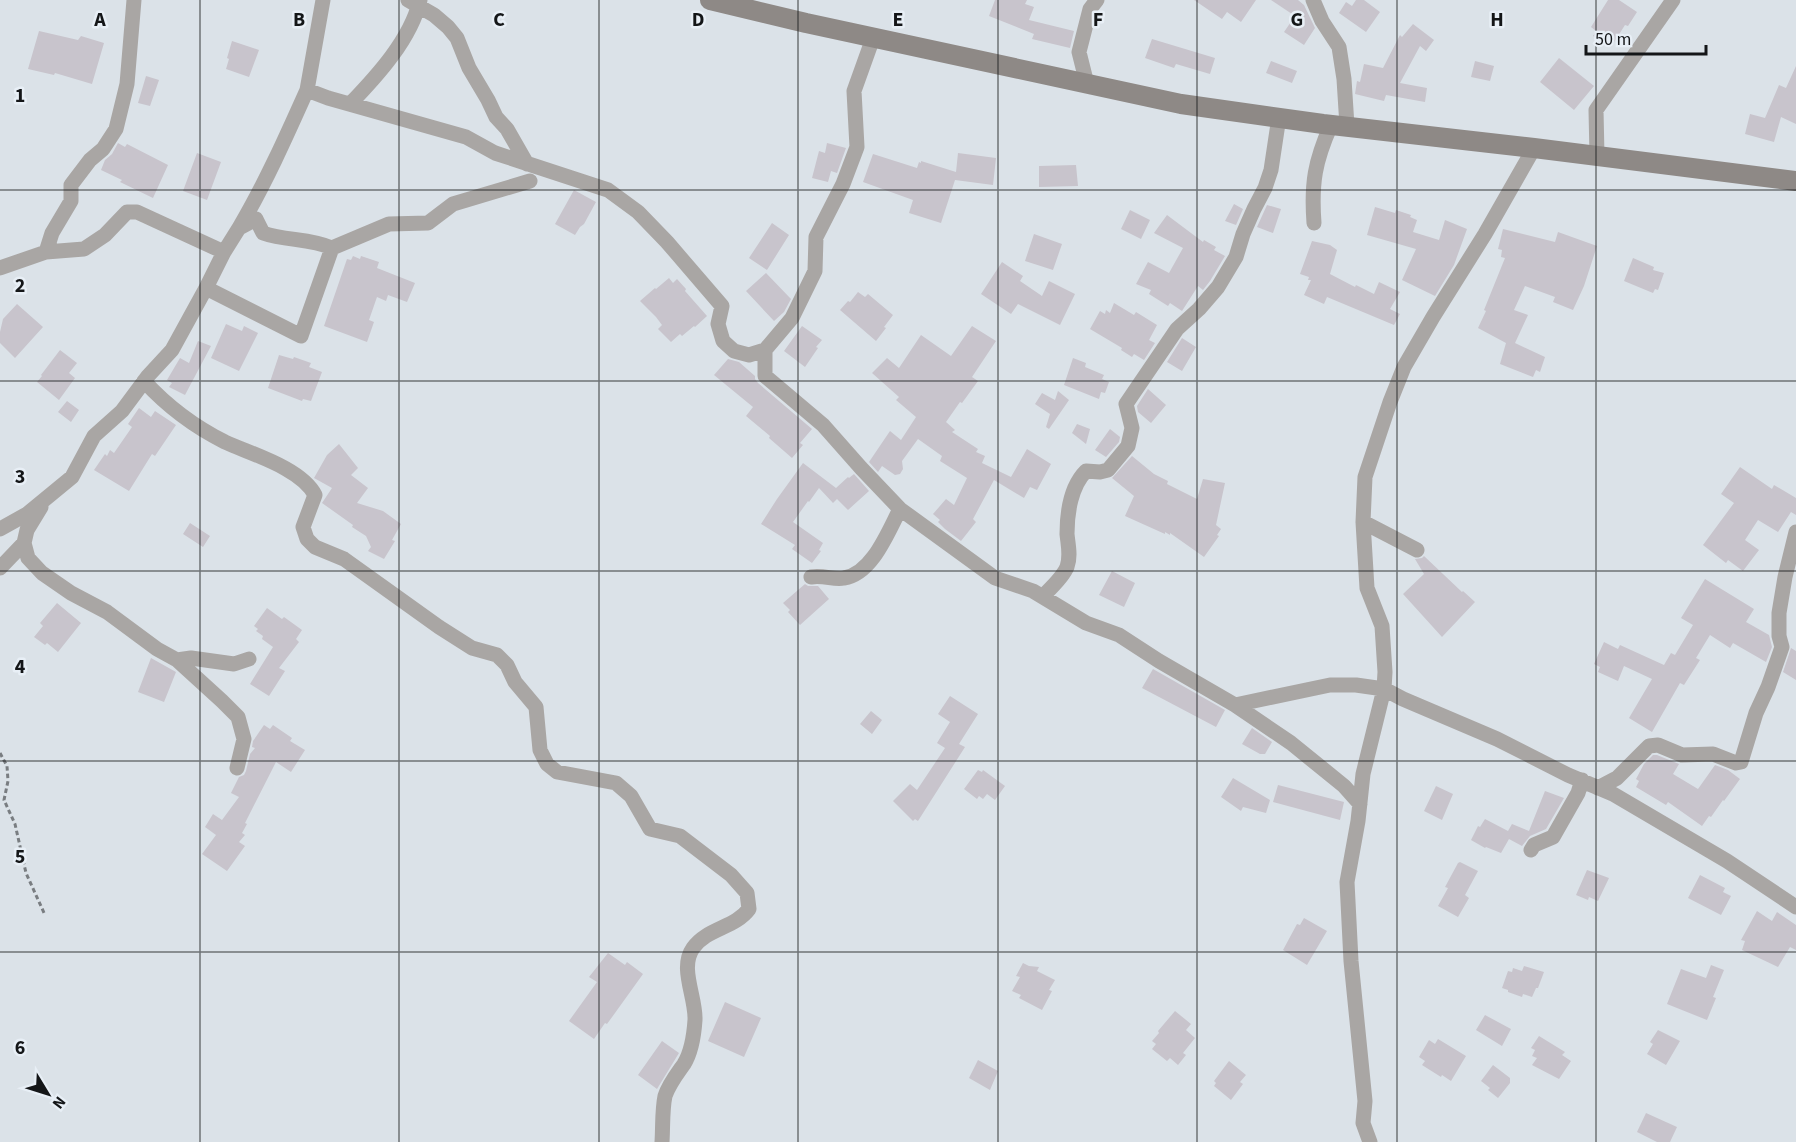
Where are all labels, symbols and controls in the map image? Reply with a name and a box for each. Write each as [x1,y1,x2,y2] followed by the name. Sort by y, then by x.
[93,6,106,34] text: A
[293,6,305,34] text: B
[493,6,505,34] text: C
[692,6,704,34] text: D
[893,6,903,34] text: E
[1093,6,1103,34] text: F
[1291,6,1303,34] text: G
[1490,6,1504,34] text: H
[1586,18,1706,56] scale bar
[1595,27,1631,52] text: 50 m
[15,82,25,110] text: 1
[15,272,25,300] text: 2
[15,463,25,491] text: 3
[15,653,26,681] text: 4
[15,843,25,871] text: 5
[15,1034,25,1062] text: 6
[18,1064,78,1124] north arrow
[47,1092,71,1114] text: N

